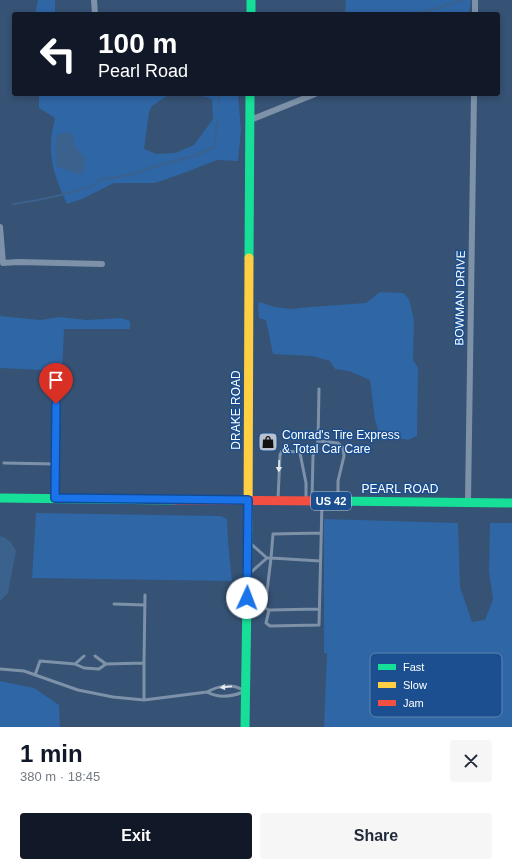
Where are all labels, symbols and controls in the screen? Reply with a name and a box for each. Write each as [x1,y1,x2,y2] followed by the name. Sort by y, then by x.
[32,28,84,80] icon: left
[98,28,177,59] text: 100 m
[98,61,188,81] text: Pearl Road
[452,250,468,346] street label: BOWMAN DRIVE
[39,363,73,404] pin
[45,369,67,391] icon: arrive
[229,370,243,450] street label: DRAKE ROAD
[282,428,400,456] place label: Conrad's Tire Express & Total Car Care
[257,431,279,453] shop icon: Conrad's Tire Express & Total Car Care
[276,460,283,472] one-way arrow
[362,482,439,496] street label: PEARL ROAD
[311,492,351,510] road number: US 42
[226,577,268,619] position arrow
[370,653,502,717] legend
[403,661,424,673] text: Fast
[403,679,427,691] text: Slow
[220,683,232,690] one-way arrow
[403,697,424,709] text: Jam
[20,740,83,767] text: 1 min
[450,740,492,782] button: close
[20,769,100,784] text: 380 m · 18:45
[20,813,252,859] button: Exit
[260,813,492,859] button: Share

